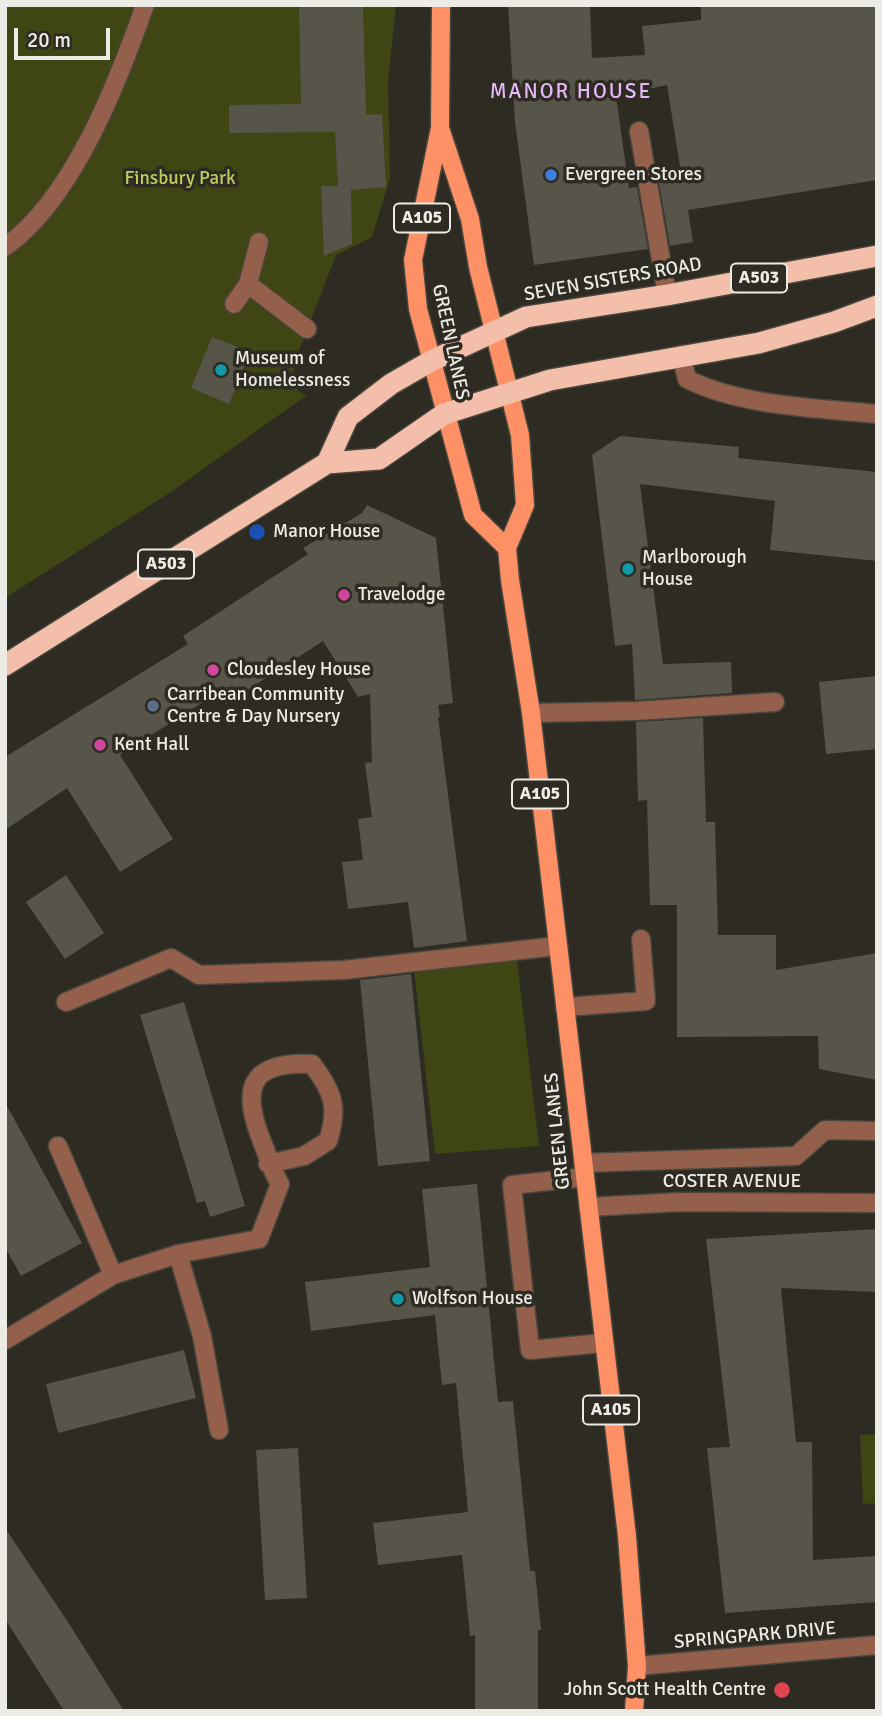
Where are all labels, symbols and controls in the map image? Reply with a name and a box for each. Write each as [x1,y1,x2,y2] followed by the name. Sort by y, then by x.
[18,14,114,58] scale bar
[27,27,71,53] text: 20 m
[491,79,651,105] district label: MANOR HOUSE
[565,164,702,186] place label: Evergreen Stores
[543,167,559,183] marker: Evergreen Stores
[124,168,236,190] park label: Finsbury Park
[394,204,450,232] road number: A105
[522,253,704,307] street label: SEVEN SISTERS ROAD
[731,264,787,292] road number: A503
[427,282,473,402] street label: GREEN LANES
[235,348,350,392] place label: Museum of Homelessness
[213,362,229,378] marker: Museum of Homelessness
[273,521,380,543] place label: Manor House
[247,522,267,542] marker: Manor House
[642,547,747,591] place label: Marlborough House
[138,550,194,578] road number: A503
[620,561,636,577] marker: Marlborough House
[358,584,445,606] place label: Travelodge
[336,587,352,603] marker: Travelodge
[227,659,371,681] place label: Cloudesley House
[205,662,221,678] marker: Cloudesley House
[167,684,344,728] place label: Carribean Community Centre & Day Nursery
[145,698,161,714] marker: Carribean Community Centre & Day Nursery
[114,734,189,756] place label: Kent Hall
[92,737,108,753] marker: Kent Hall
[512,780,568,808] road number: A105
[541,1071,575,1191] street label: GREEN LANES
[663,1171,801,1193] street label: COSTER AVENUE
[412,1288,533,1310] place label: Wolfson House
[390,1291,406,1307] marker: Wolfson House
[583,1395,639,1424] road number: A105
[673,1618,837,1654] street label: SPRINGPARK DRIVE
[564,1679,766,1701] place label: John Scott Health Centre
[772,1680,792,1700] marker: John Scott Health Centre

